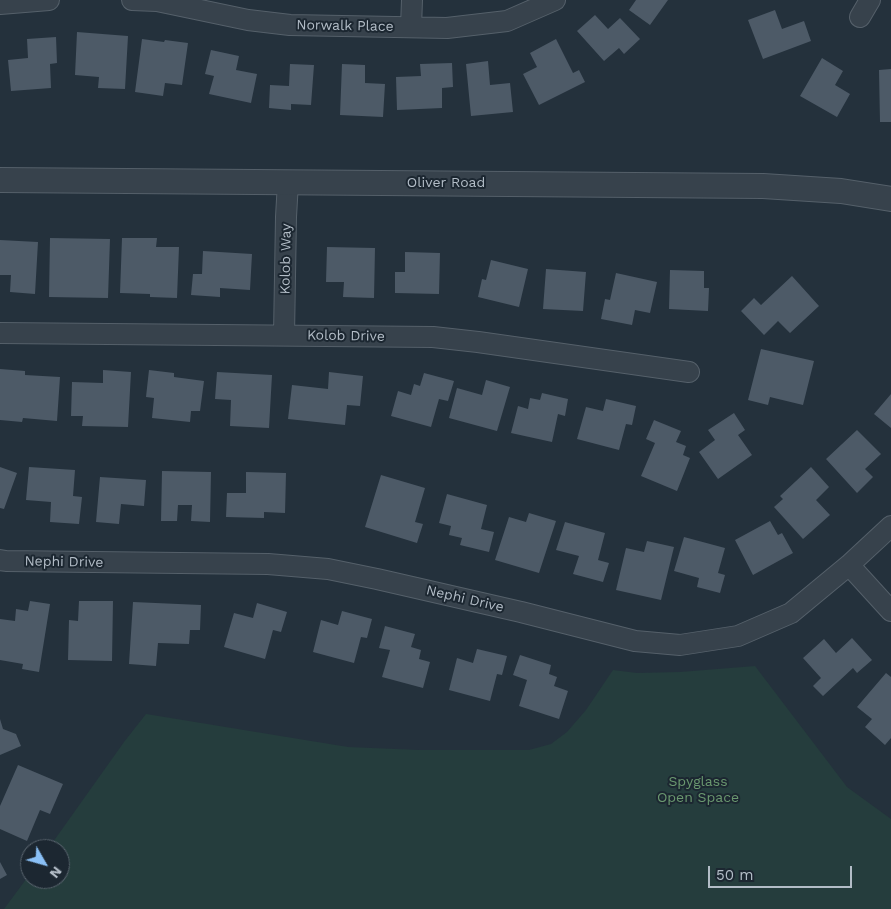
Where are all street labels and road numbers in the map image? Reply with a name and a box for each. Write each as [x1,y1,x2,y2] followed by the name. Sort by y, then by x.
[296,17,394,35] street label: Norwalk Place
[407,175,485,191] street label: Oliver Road
[277,223,295,295] street label: Kolob Way
[307,327,385,345] street label: Kolob Drive
[24,553,104,571] street label: Nephi Drive
[425,582,505,616] street label: Nephi Drive

